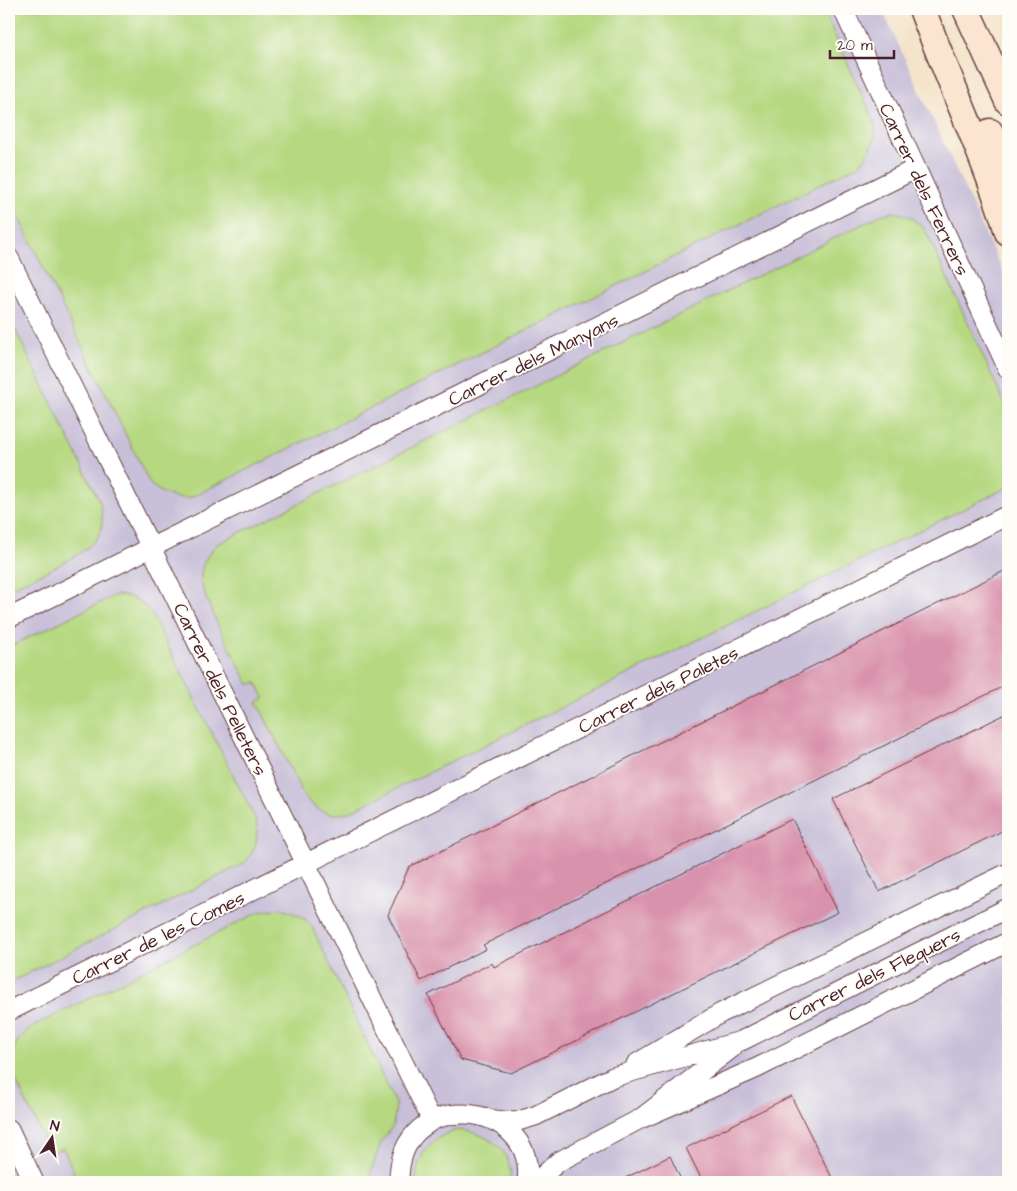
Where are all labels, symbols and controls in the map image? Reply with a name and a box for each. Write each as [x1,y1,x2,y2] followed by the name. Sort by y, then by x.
[830,28,893,60] scale bar
[837,35,873,56] text: 20 m
[872,99,975,280] street label: Carrer dels Ferrers
[444,307,624,414] street label: Carrer dels Manyans
[166,599,273,781] street label: Carrer dels Pelleters
[574,640,743,741] street label: Carrer dels Paletes
[68,885,250,992] street label: Carrer de les Comes
[784,922,965,1029] street label: Carrer dels Flequers
[28,1114,78,1164] north arrow
[48,1116,61,1137] text: N

